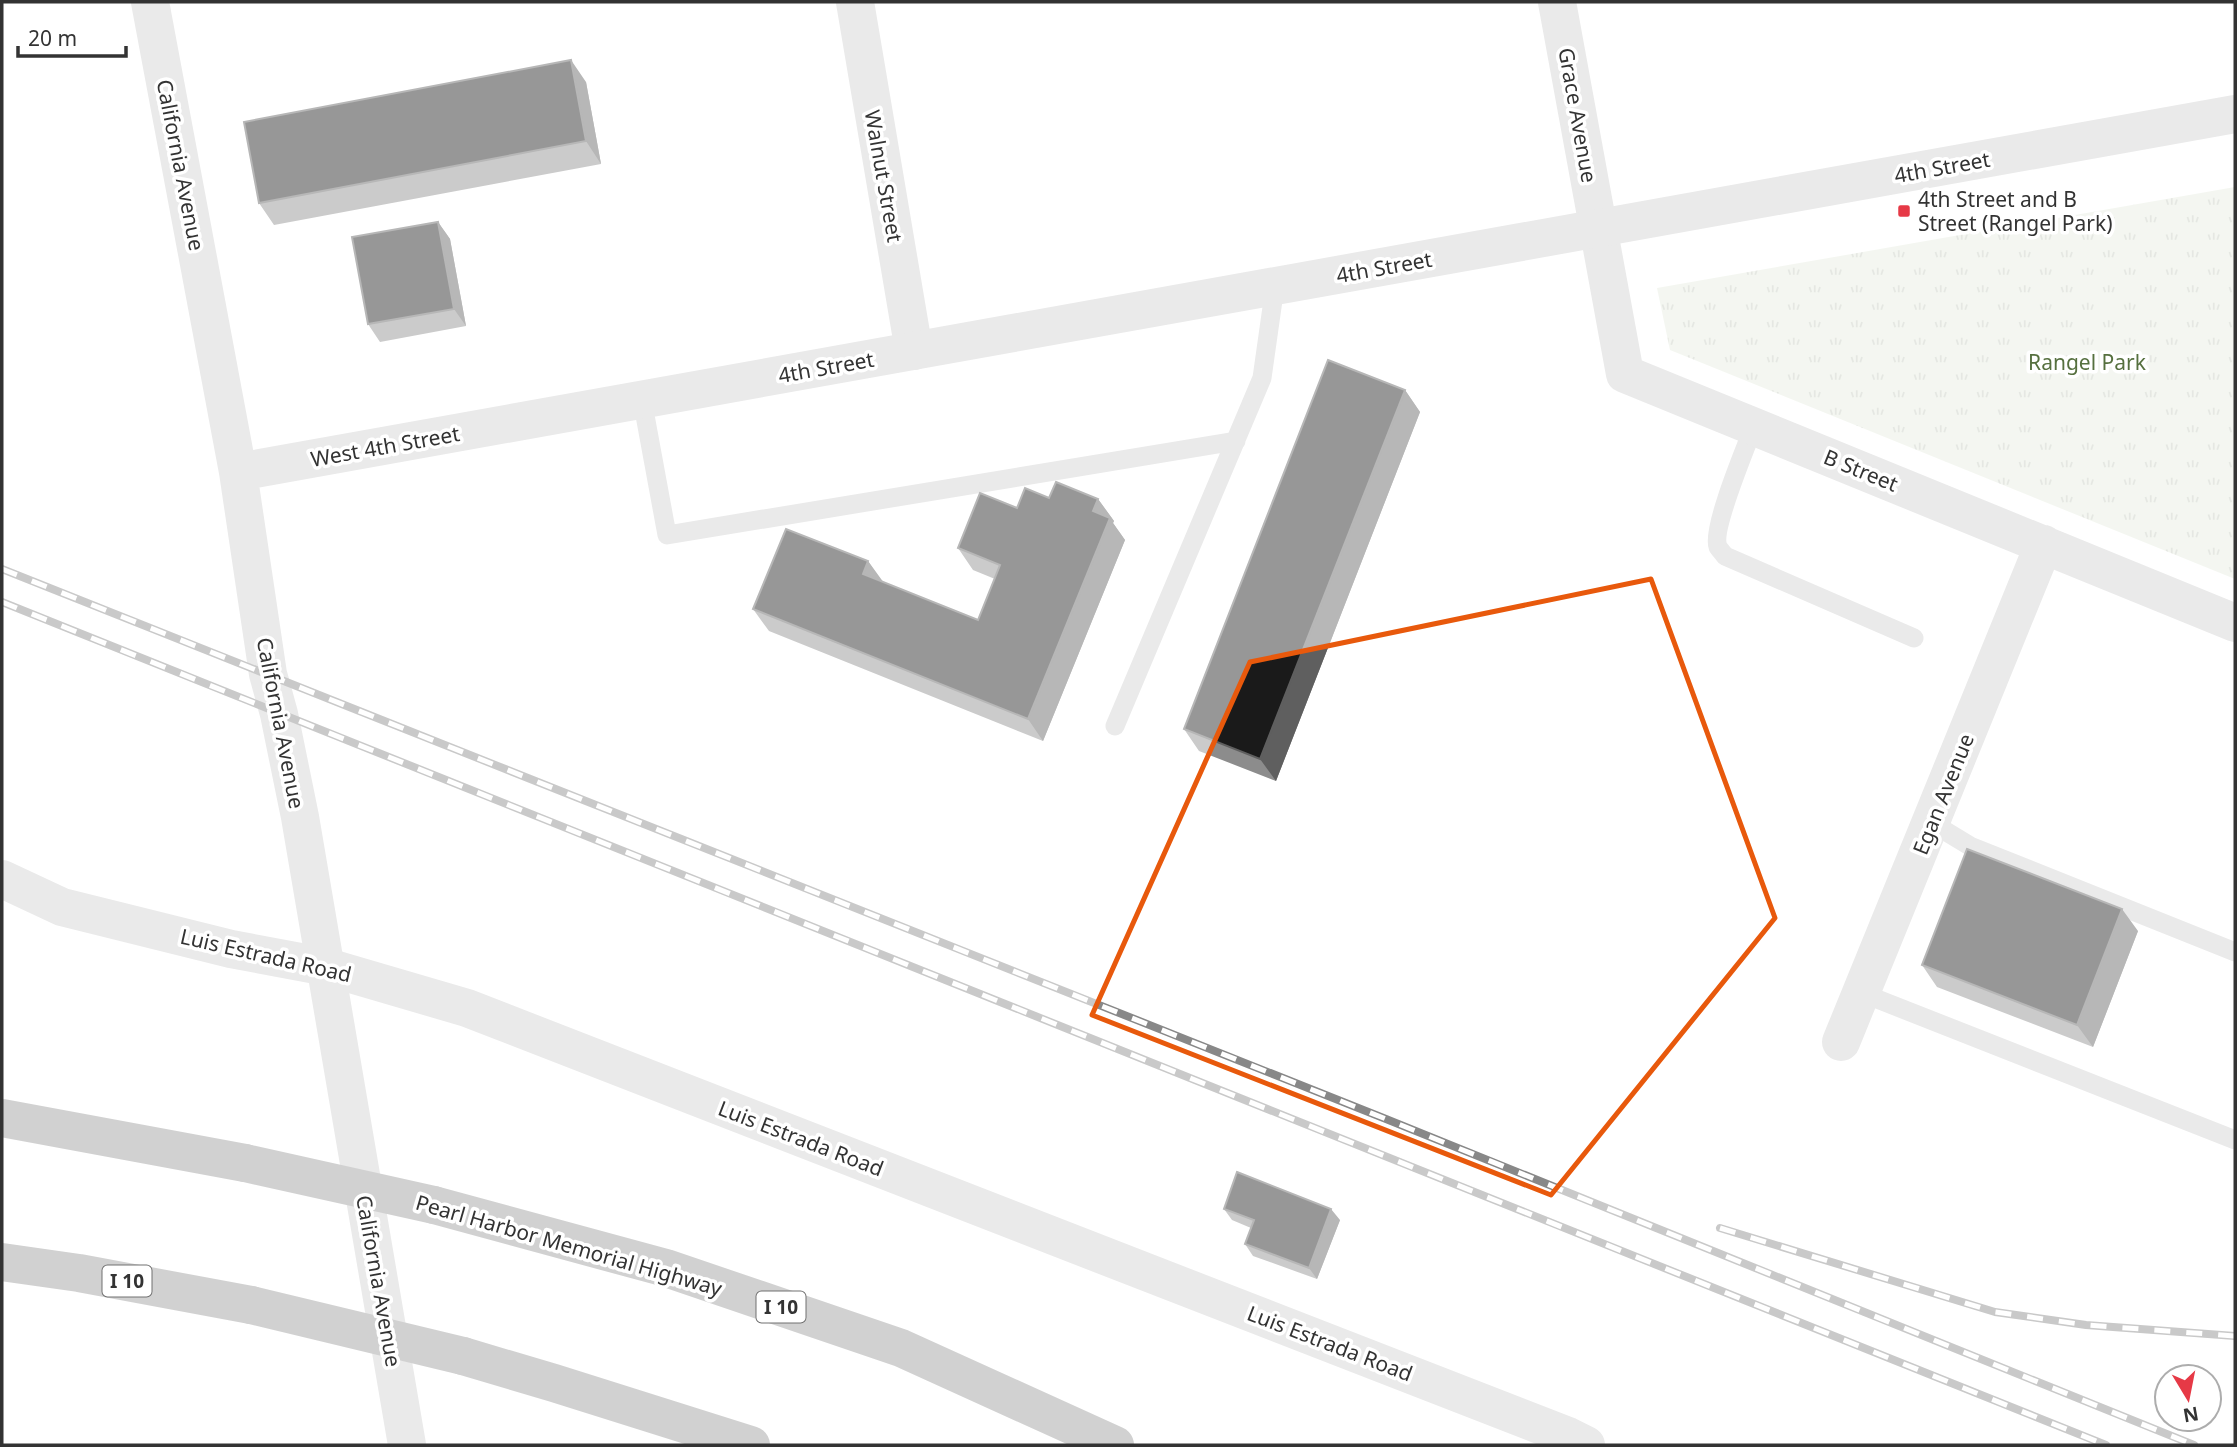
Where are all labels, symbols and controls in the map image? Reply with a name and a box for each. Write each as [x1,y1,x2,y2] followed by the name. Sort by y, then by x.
[18,14,126,58] scale bar
[28,24,77,52] text: 20 m
[1552,45,1604,185] street label: Grace Avenue
[151,77,211,253] street label: California Avenue
[859,108,909,245] street label: Walnut Street
[1892,145,1992,189] street label: 4th Street
[1918,185,2113,237] place label: 4th Street and B Street (Rangel Park)
[1896,203,1912,219] marker: 4th Street and B Street (Rangel Park)
[1334,245,1434,289] street label: 4th Street
[776,345,876,389] street label: 4th Street
[2028,348,2147,376] park label: Rangel Park
[308,419,462,473] street label: West 4th Street
[1820,442,1903,498] street label: B Street
[251,635,311,811] street label: California Avenue
[1906,729,1980,859] street label: Egan Avenue
[178,922,354,988] street label: Luis Estrada Road
[714,1094,888,1182] street label: Luis Estrada Road
[413,1188,726,1302] street label: Pearl Harbor Memorial Highway
[350,1193,408,1369] street label: California Avenue
[102,1266,152,1296] road number: I 10
[756,1292,806,1322] road number: I 10
[1243,1299,1417,1387] street label: Luis Estrada Road
[2153,1363,2223,1433] north arrow
[2181,1401,2201,1429] text: N

